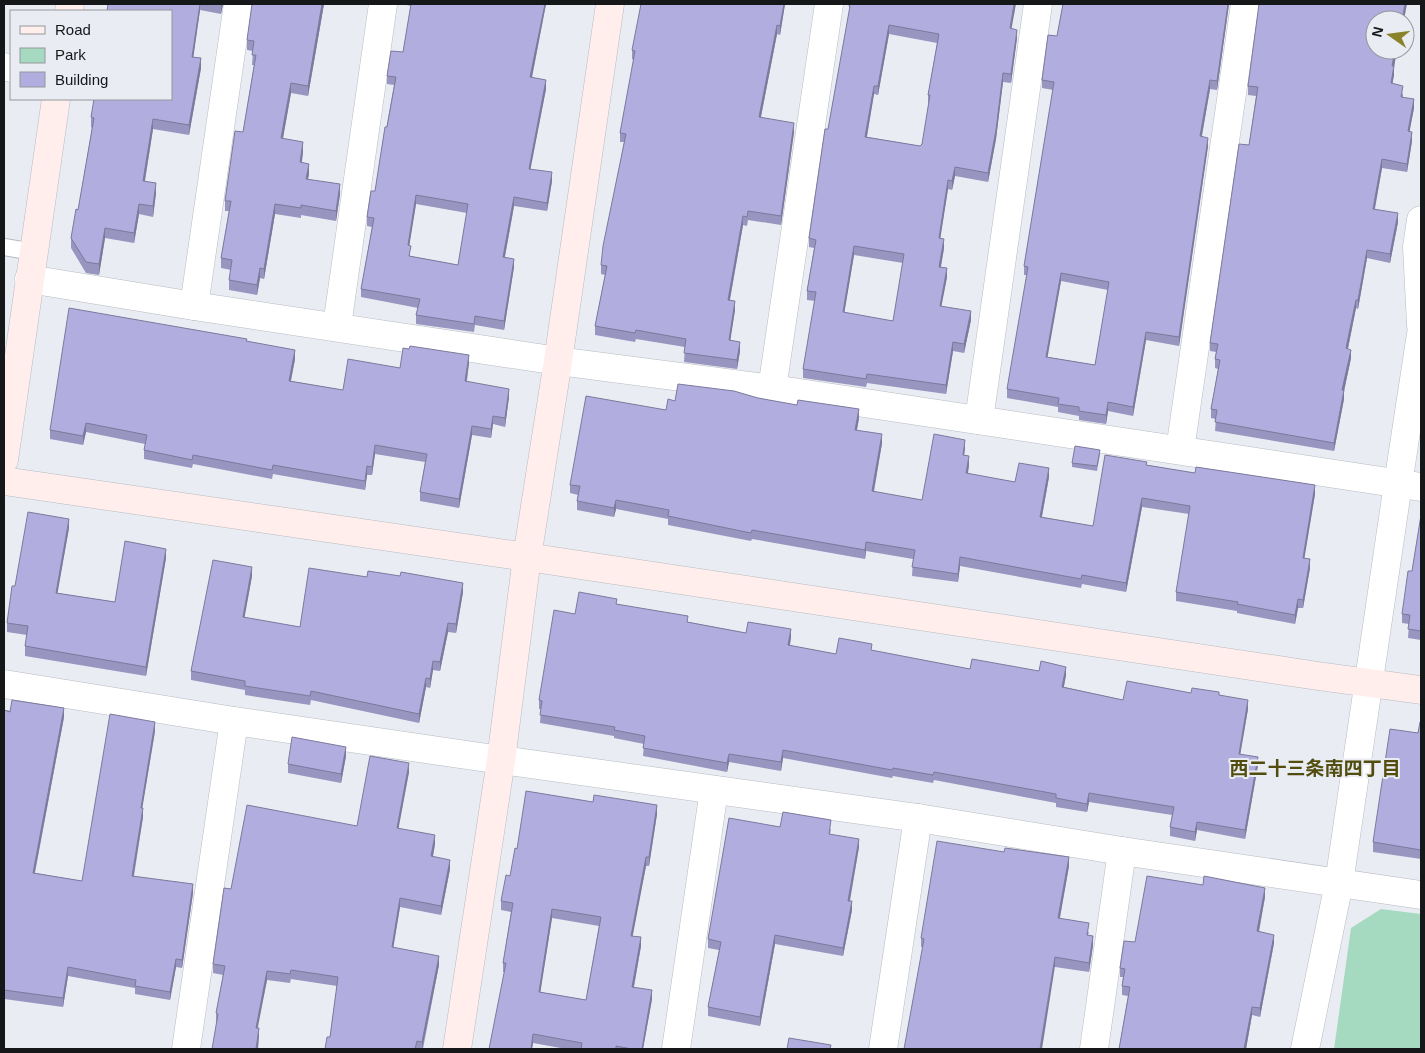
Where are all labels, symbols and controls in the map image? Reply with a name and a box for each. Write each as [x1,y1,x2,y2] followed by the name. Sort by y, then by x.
[10,10,172,100] legend
[1365,10,1415,60] north arrow
[55,21,91,38] text: Road
[1368,25,1386,39] text: N
[55,46,86,63] text: Park
[55,71,108,88] text: Building
[1229,758,1401,779] district label: 西二十三条南四丁目

